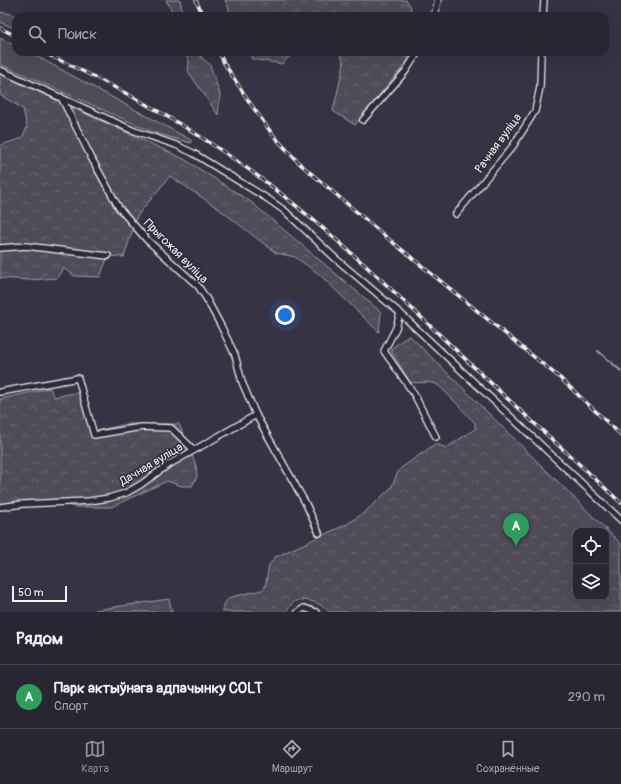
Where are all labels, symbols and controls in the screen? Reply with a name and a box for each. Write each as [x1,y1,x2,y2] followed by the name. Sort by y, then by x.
[12,12,609,56] search box
[26,23,48,45] icon: search
[58,25,97,44] text: Поиск
[472,110,525,176] street label: Рачная вуліца
[140,216,211,287] street label: Прыгожая вуліца
[275,305,295,325] your location
[116,439,186,490] street label: Дачная вуліца
[503,513,529,546] pin: A
[573,528,609,600] map controls
[573,528,609,564] button: locate
[573,564,609,600] button: layers
[12,584,67,603] scale bar
[18,586,44,599] text: 50 m
[16,628,63,649] text: Рядом
[54,679,263,698] text: Парк актыўнага адпачынку COLT
[25,689,33,705] text: A
[568,689,605,705] text: 290 m
[54,698,88,714] text: Спорт
[81,738,109,775] tab: Карта
[272,738,313,775] tab: Маршрут
[476,738,540,775] tab: Сохранённые

